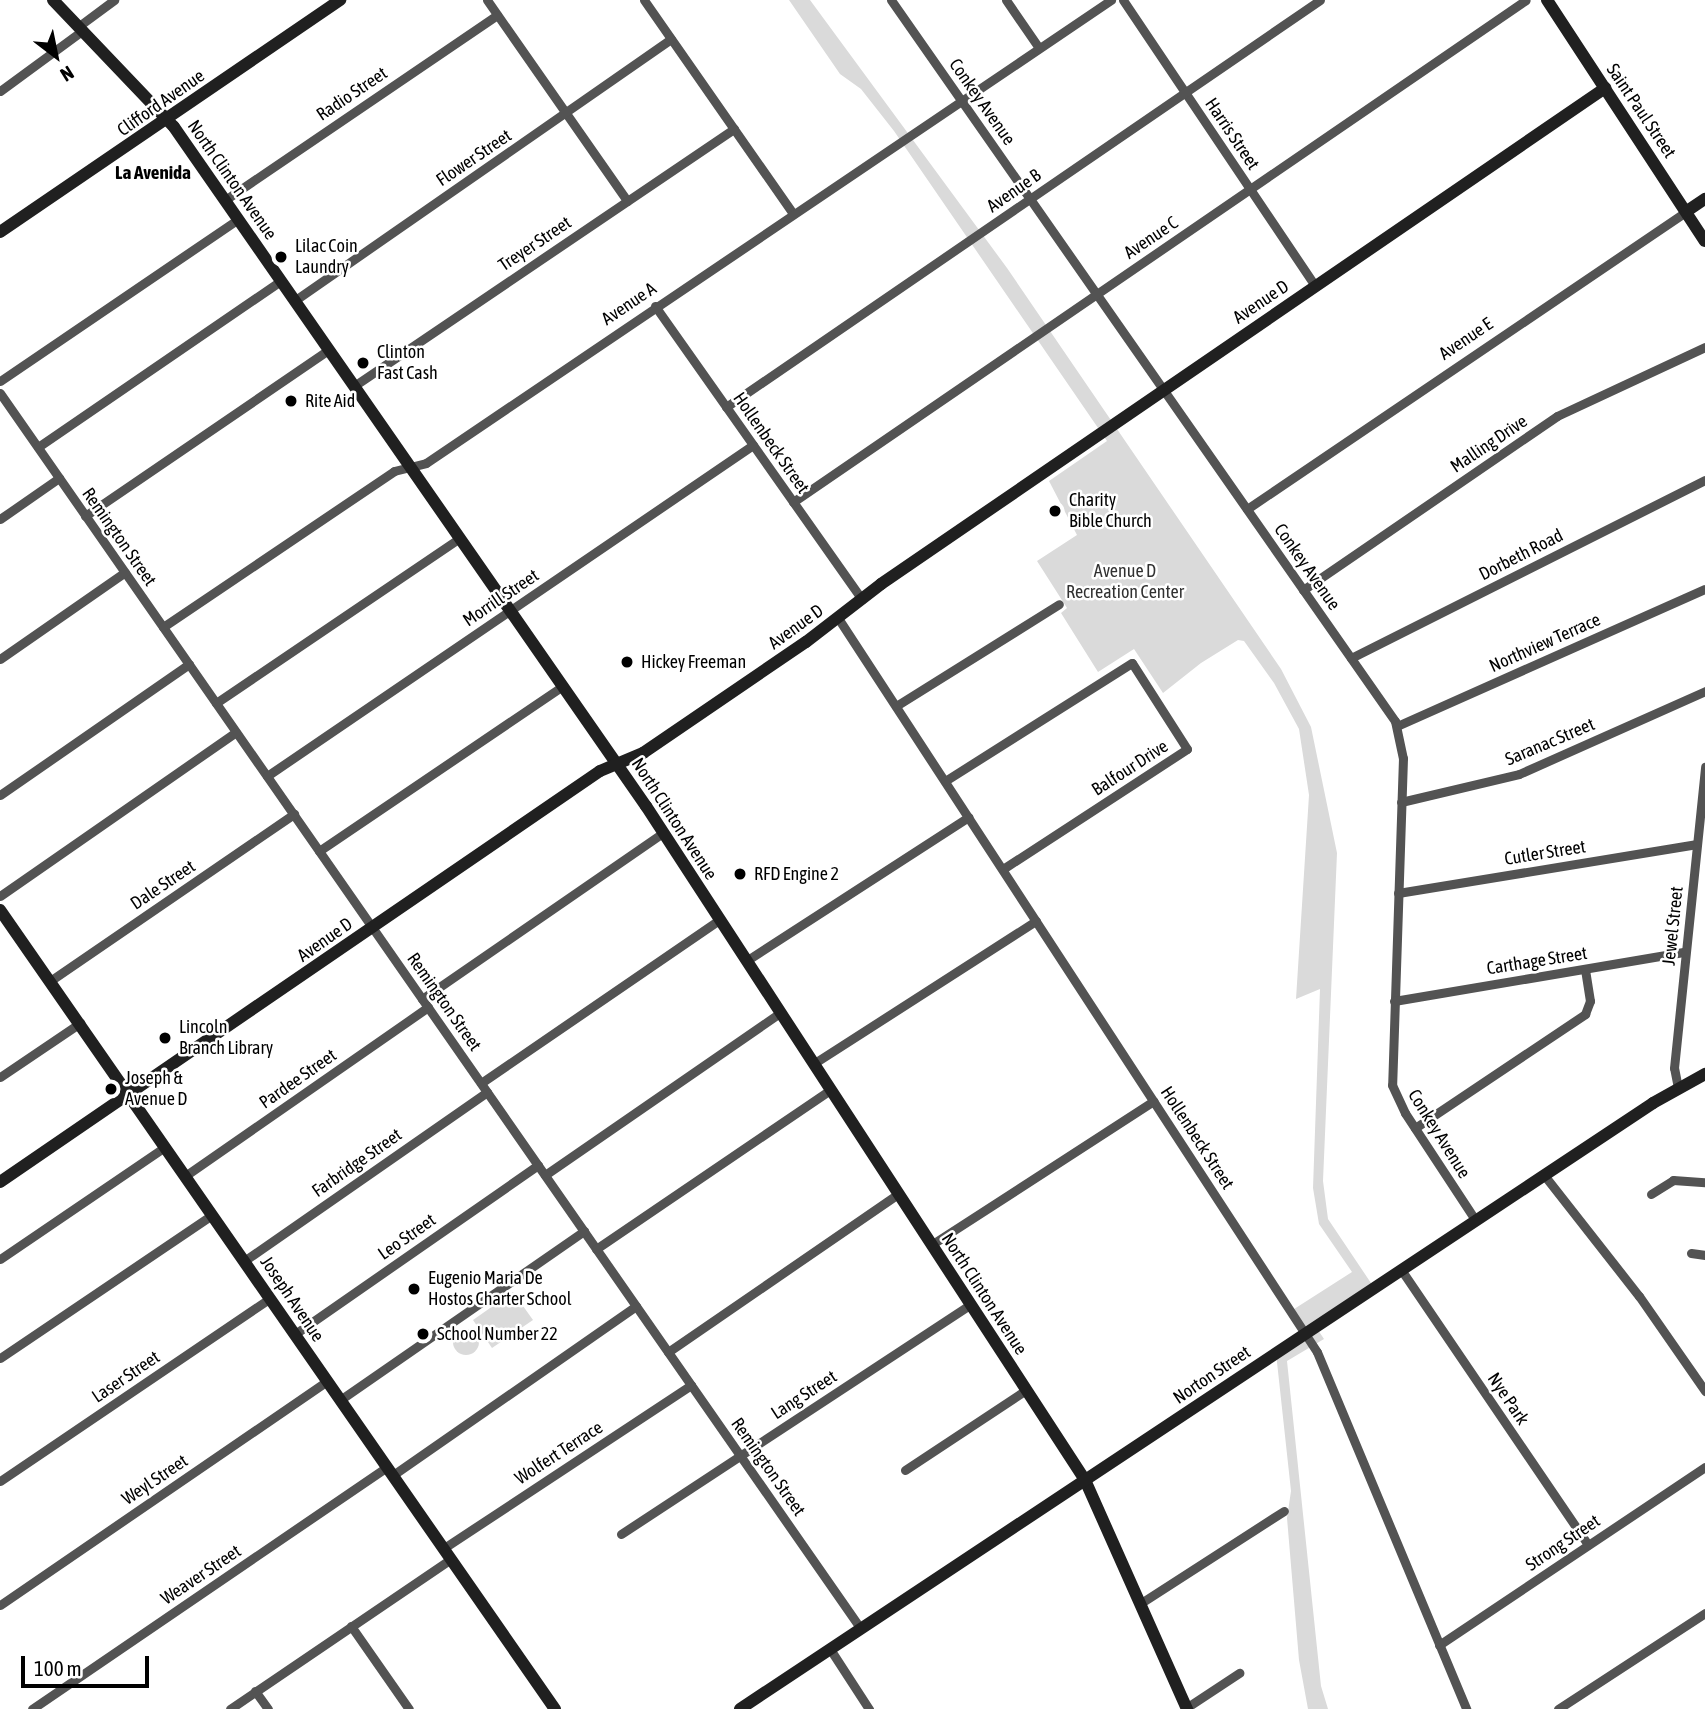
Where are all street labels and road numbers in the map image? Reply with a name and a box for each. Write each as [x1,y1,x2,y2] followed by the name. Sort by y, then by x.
[944,55,1020,149] street label: Conkey Avenue
[1602,60,1680,162] street label: Saint Paul Street
[313,63,391,125] street label: Radio Street
[113,65,209,141] street label: Clifford Avenue
[1200,94,1264,174] street label: Harris Street
[183,116,281,244] street label: North Clinton Avenue
[432,125,516,191] street label: Flower Street
[983,165,1045,217] street label: Avenue B
[495,212,575,276] street label: Treyer Street
[1120,212,1182,264] street label: Avenue C
[1229,276,1293,328] street label: Avenue D
[598,278,660,330] street label: Avenue A
[1435,313,1497,365] street label: Avenue E
[728,388,814,498] street label: Hollenbeck Street
[1446,410,1532,478] street label: Malling Drive
[77,484,161,590] street label: Remington Street
[1269,520,1345,614] street label: Conkey Avenue
[1475,525,1567,585] street label: Dorbeth Road
[459,565,543,631] street label: Morrill Street
[764,600,828,654] street label: Avenue D
[1486,609,1604,677] street label: Northview Terrace
[1502,714,1598,770] street label: Saranac Street
[1088,735,1172,801] street label: Balfour Drive
[627,754,721,884] street label: North Clinton Avenue
[1503,836,1587,870] street label: Cutler Street
[127,856,199,914] street label: Dale Street
[1658,885,1688,967] street label: Jewel Street
[293,913,357,967] street label: Avenue D
[1485,942,1589,980] street label: Carthage Street
[402,949,486,1055] street label: Remington Street
[255,1045,341,1113] street label: Pardee Street
[1156,1082,1238,1194] street label: Hollenbeck Street
[1403,1086,1475,1182] street label: Conkey Avenue
[308,1124,406,1202] street label: Farbridge Street
[374,1209,440,1265] street label: Leo Street
[937,1229,1031,1359] street label: North Clinton Avenue
[256,1252,328,1346] street label: Joseph Avenue
[1169,1341,1255,1409] street label: Norton Street
[88,1346,164,1408] street label: Laser Street
[767,1366,841,1424] street label: Lang Street
[1483,1369,1533,1429] street label: Nye Park
[726,1414,810,1520] street label: Remington Street
[511,1417,607,1489] street label: Wolfert Terrace
[118,1450,192,1510] street label: Weyl Street
[1522,1510,1604,1576] street label: Strong Street
[157,1540,245,1610] street label: Weaver Street

